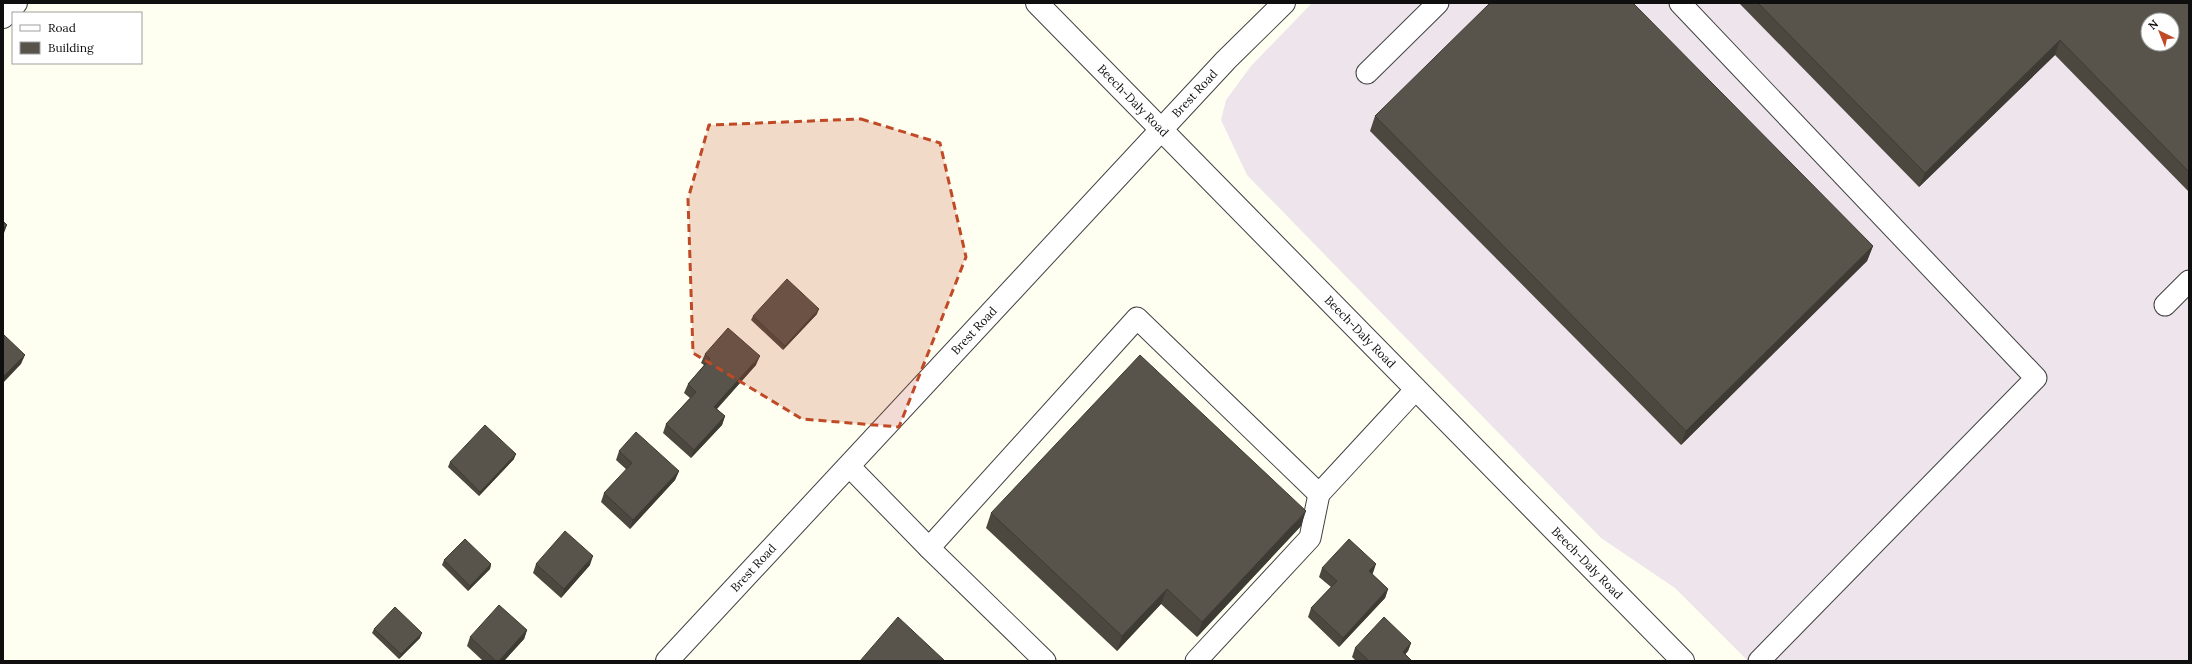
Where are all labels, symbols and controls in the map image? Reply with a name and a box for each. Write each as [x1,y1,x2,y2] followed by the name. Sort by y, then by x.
[12,12,142,64] legend
[2140,12,2180,52] north arrow
[2145,16,2161,33] text: N
[48,20,76,35] text: Road
[48,40,94,55] text: Building
[1095,61,1172,140] street label: Beech-Daly Road
[1168,66,1220,120] street label: Brest Road
[1322,292,1399,371] street label: Beech-Daly Road
[948,303,1000,358] street label: Brest Road
[1549,524,1626,602] street label: Beech-Daly Road
[727,540,779,595] street label: Brest Road

